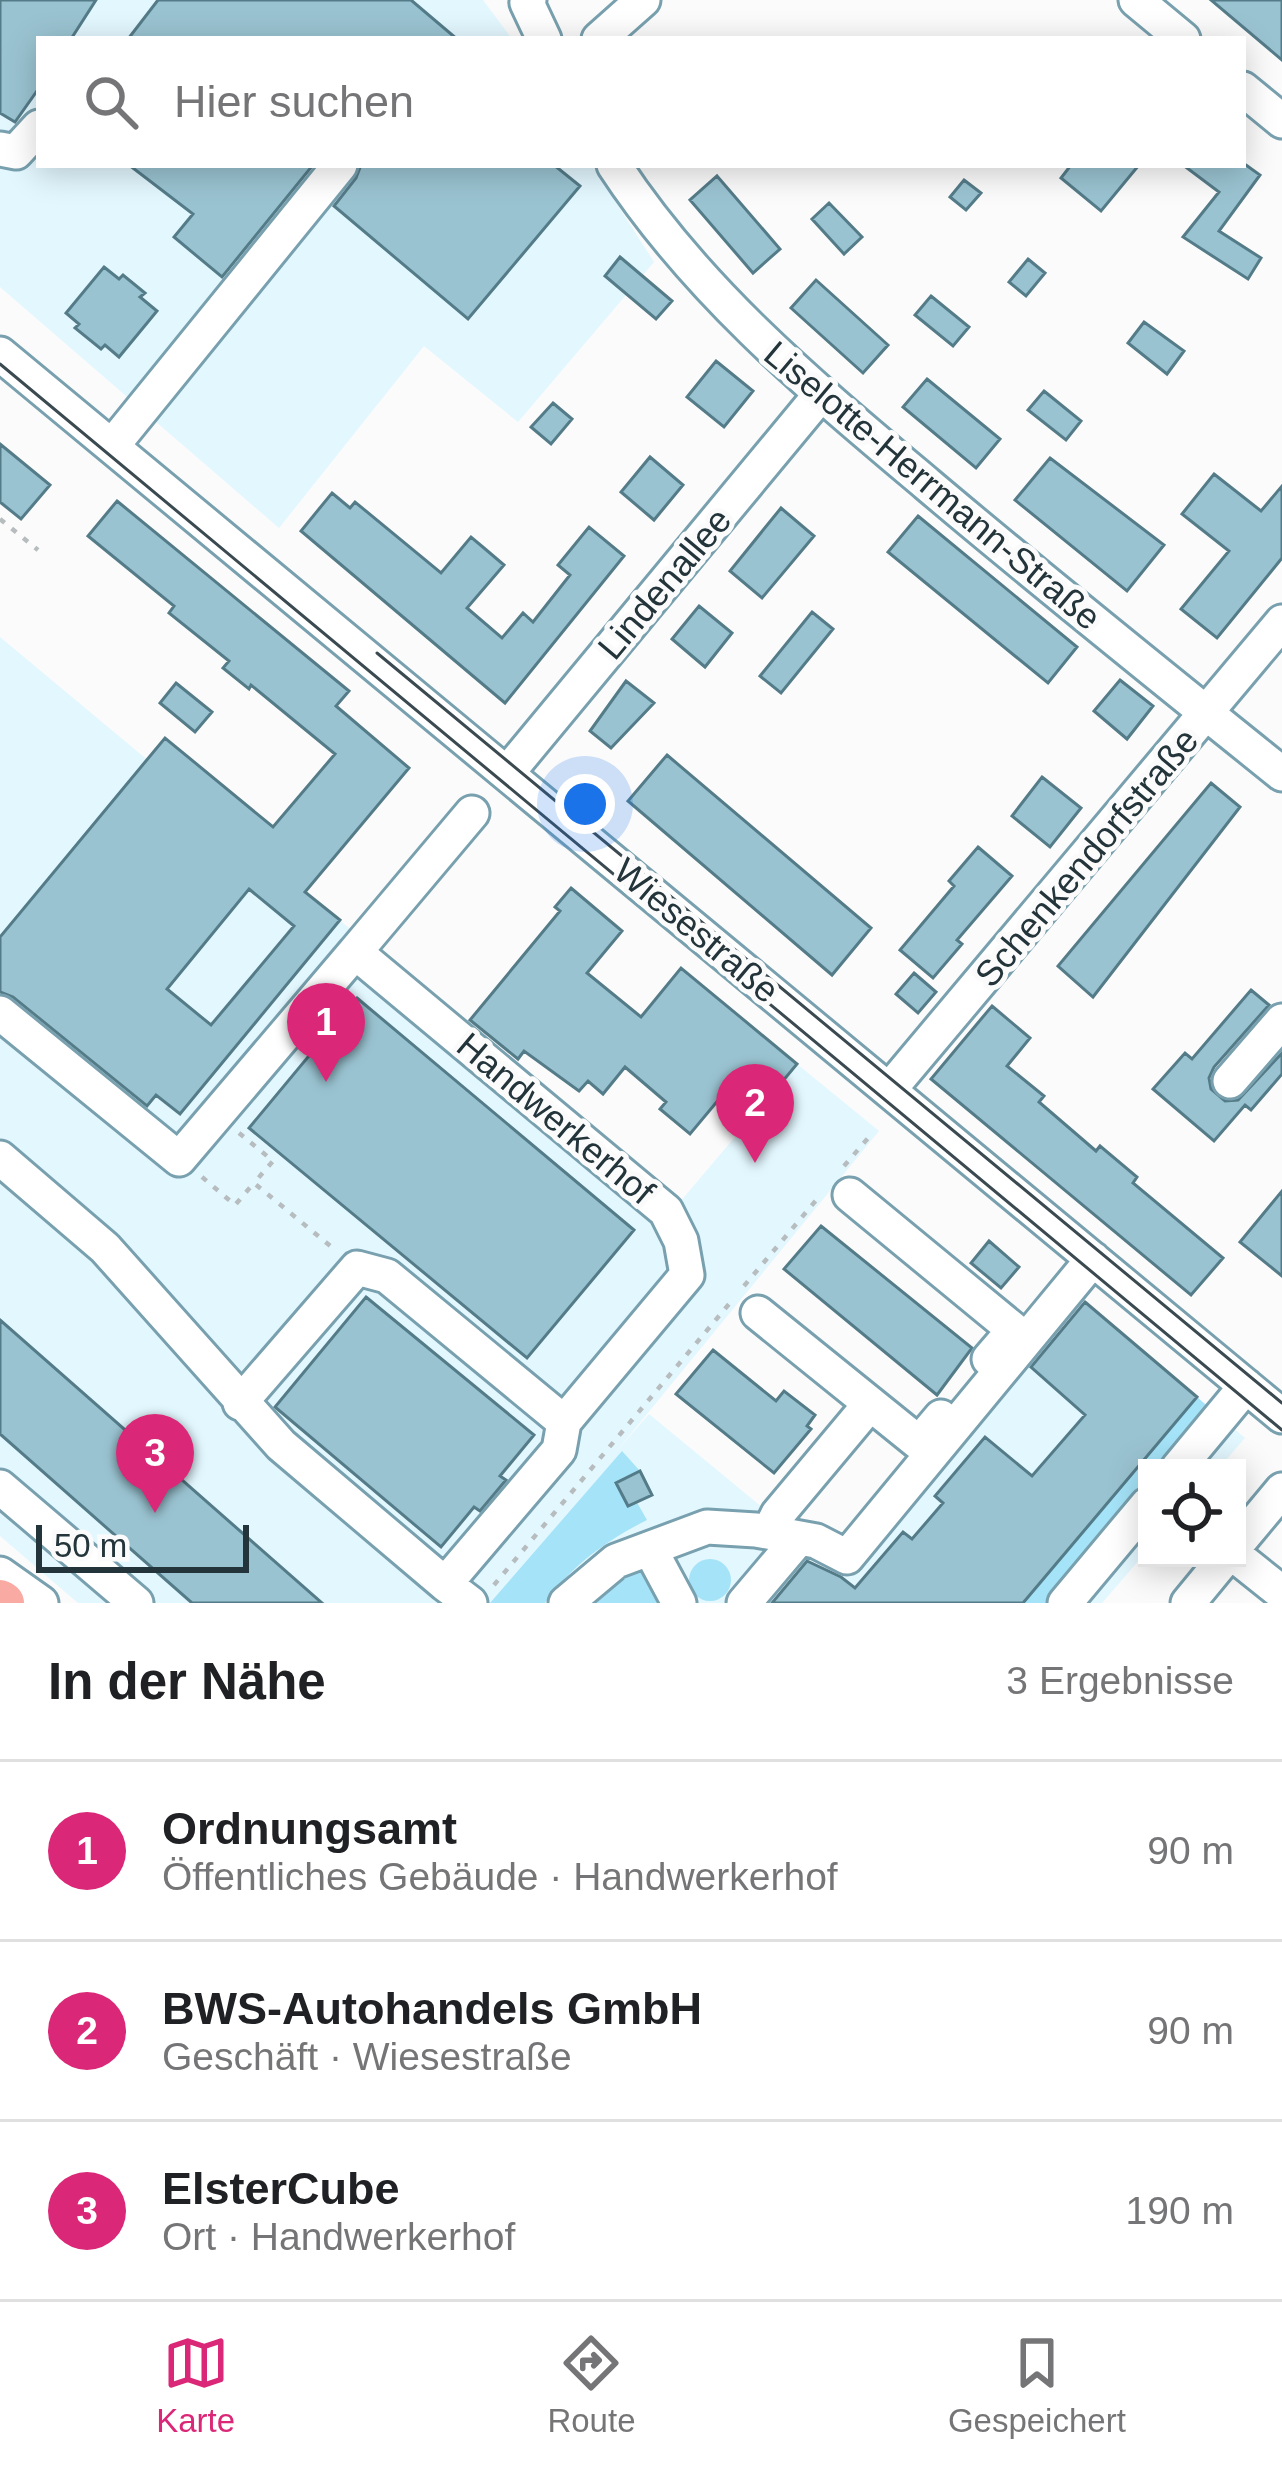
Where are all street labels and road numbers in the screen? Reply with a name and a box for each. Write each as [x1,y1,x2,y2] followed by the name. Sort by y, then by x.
[756,333,1109,638] street label: Liselotte-Herrmann-Straße
[589,500,739,667] street label: Lindenallee
[966,720,1206,995] street label: Schenkendorfstraße
[606,850,787,1011] street label: Wiesestraße
[449,1024,663,1213] street label: Handwerkerhof

